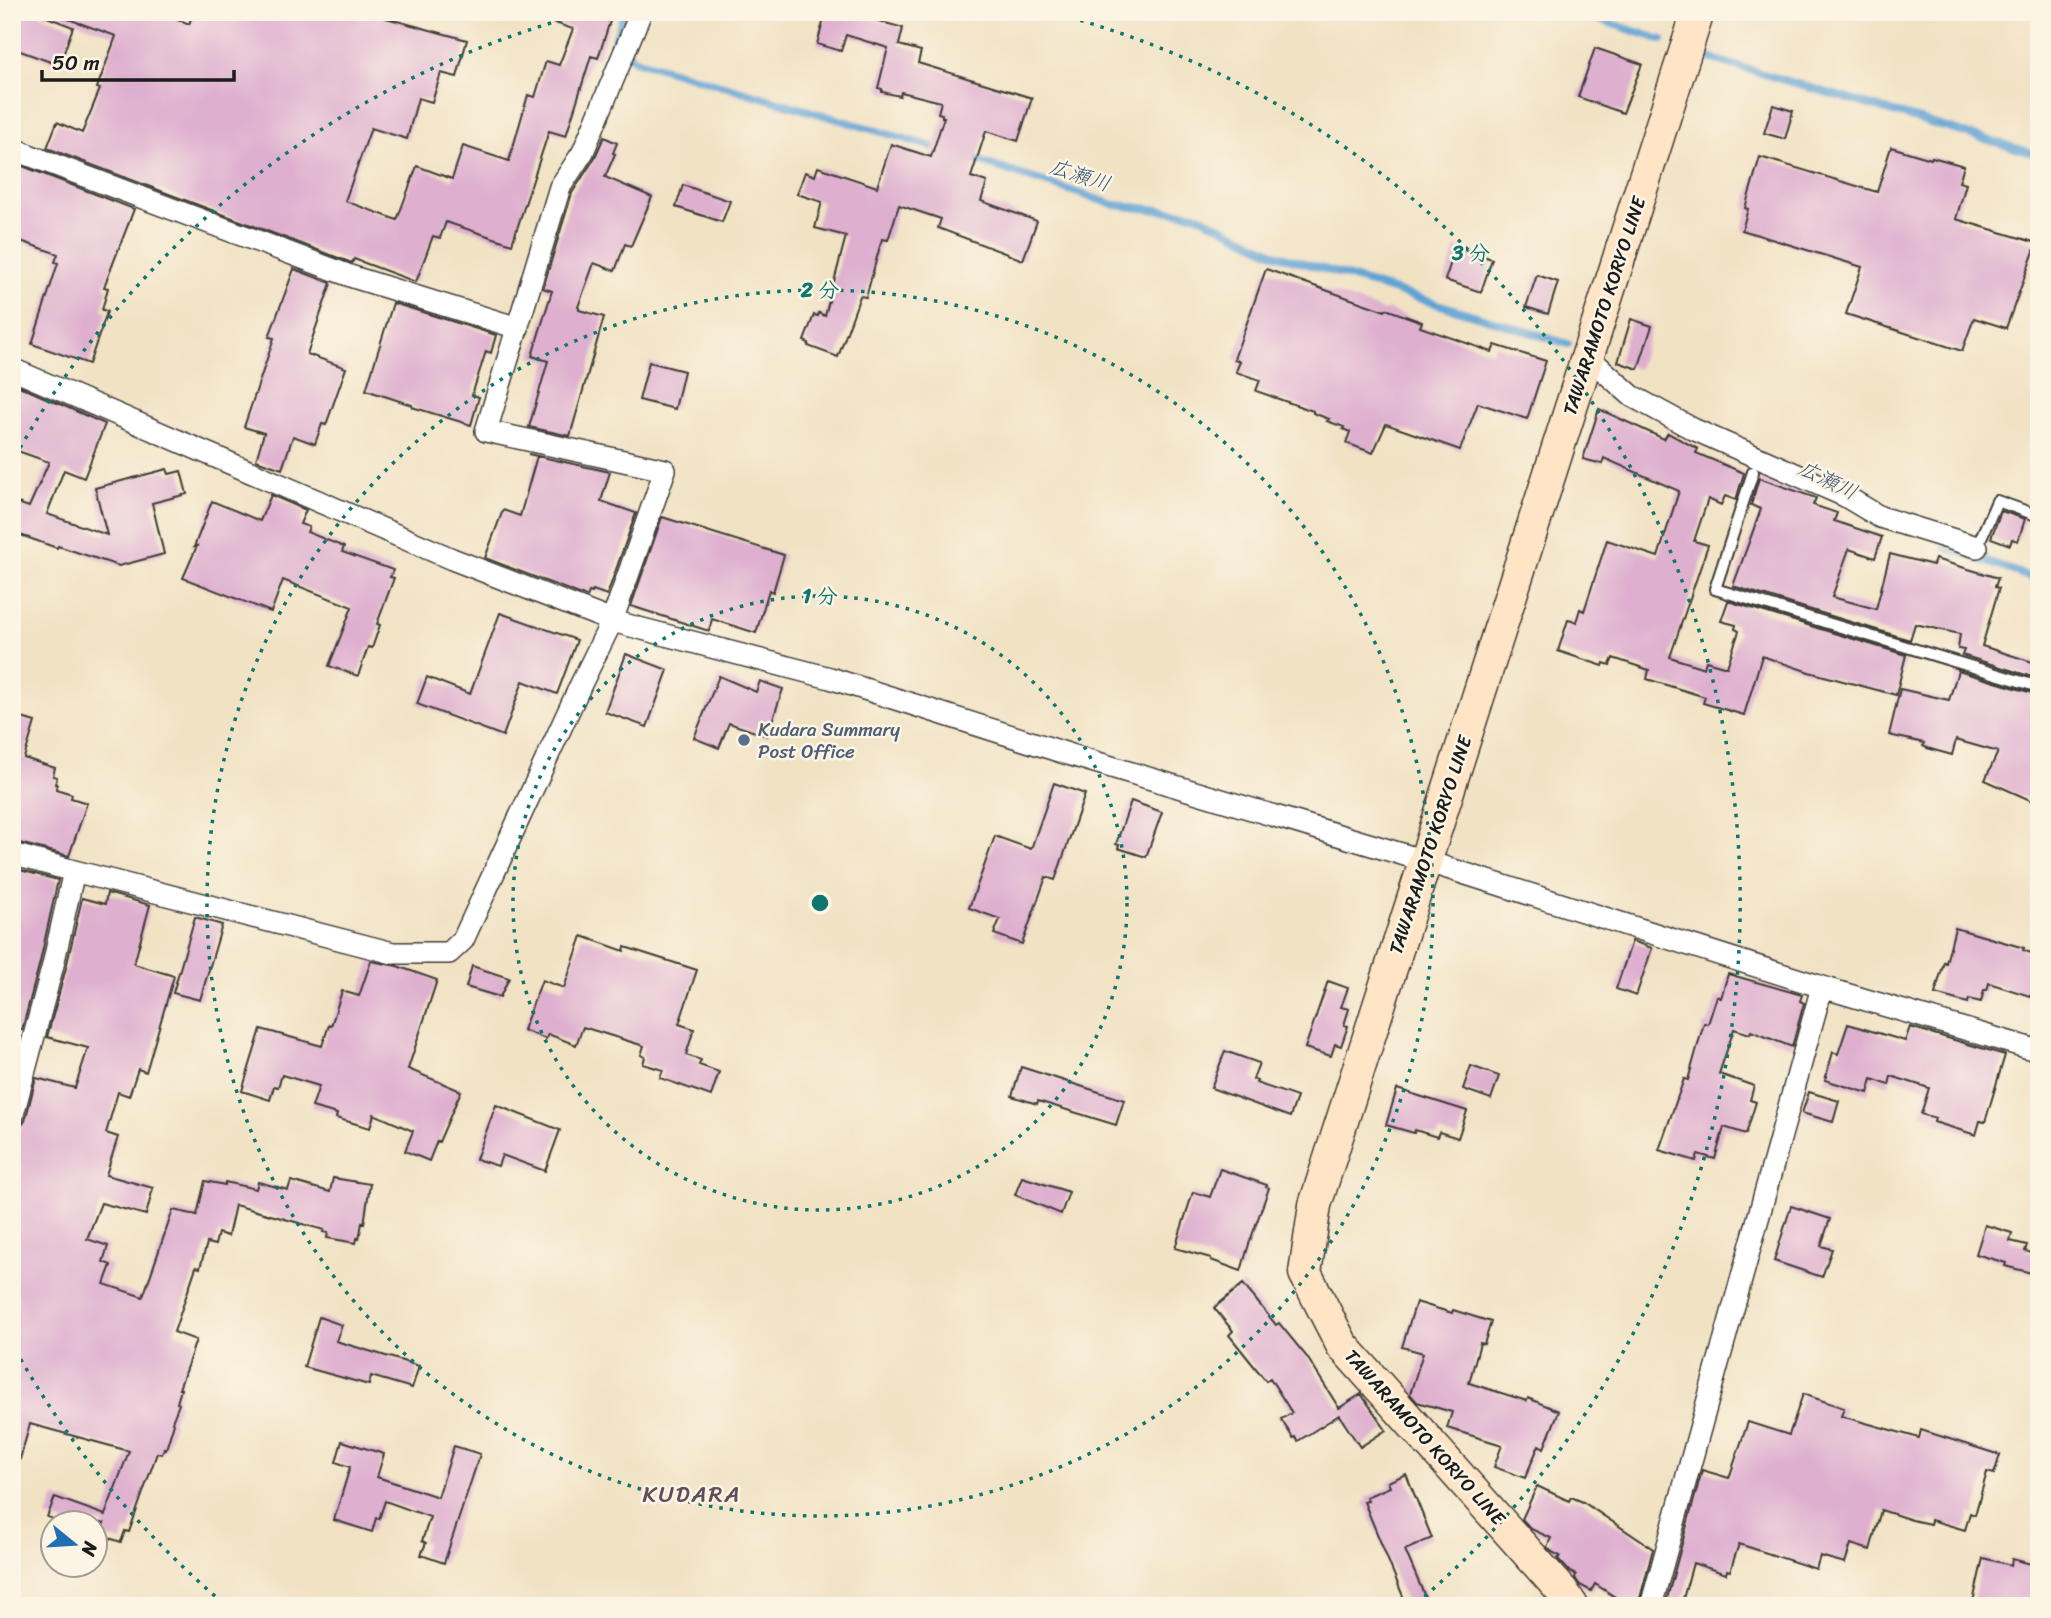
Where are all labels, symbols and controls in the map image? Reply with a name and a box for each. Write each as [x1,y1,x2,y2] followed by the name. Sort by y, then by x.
[42,38,234,82] scale bar
[52,44,100,82] text: 50 m
[1044,147,1116,203] water label: 広瀬川
[1553,191,1655,420] street label: TAWARAMOTO KORYO LINE
[1451,234,1490,272] text: 3 分
[800,271,839,309] text: 2 分
[1791,449,1865,511] water label: 広瀬川
[802,577,838,615] text: 1 分
[758,713,900,768] place label: Kudara Summary Post Office
[1379,730,1481,959] street label: TAWARAMOTO KORYO LINE
[736,732,752,748] marker: Kudara Summary Post Office
[808,891,832,915] centre of rings
[1336,1341,1515,1534] street label: TAWARAMOTO KORYO LINE
[642,1474,742,1515] district label: KUDARA
[38,1510,108,1580] north arrow
[72,1537,108,1561] text: N

